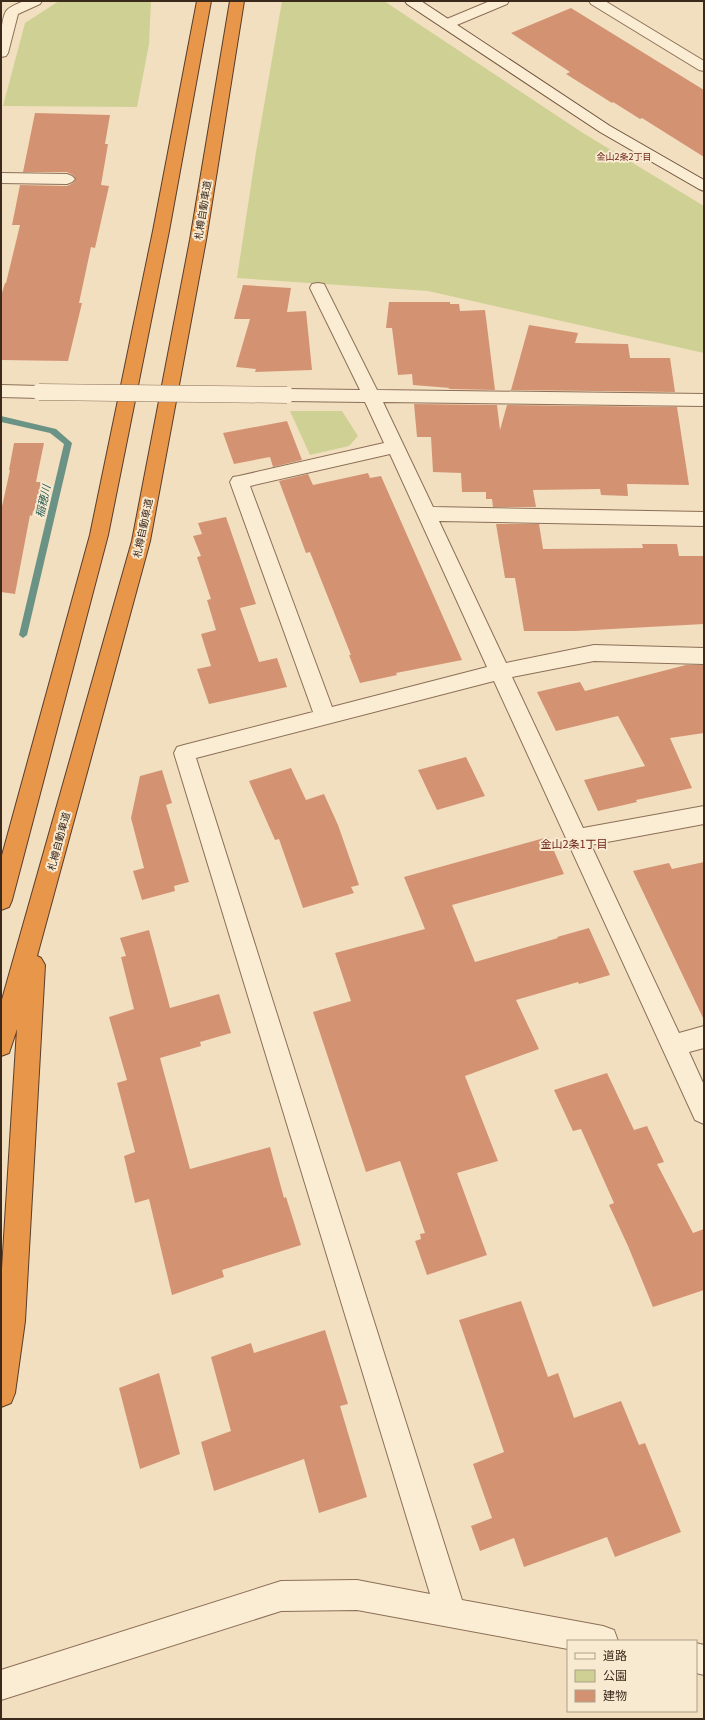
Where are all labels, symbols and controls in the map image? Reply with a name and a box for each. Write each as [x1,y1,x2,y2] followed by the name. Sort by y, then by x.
[597,150,652,163] district label: 金山2条2丁目
[190,179,214,241] street label: 札樽自動車道
[30,482,54,519] water label: 稲穂川
[128,497,156,559] street label: 札樽自動車道
[43,810,73,872] street label: 札樽自動車道
[540,835,608,851] district label: 金山2条1丁目
[567,1640,697,1712] legend
[603,1646,627,1663] text: 道路
[603,1666,627,1683] text: 公園
[603,1686,627,1703] text: 建物

